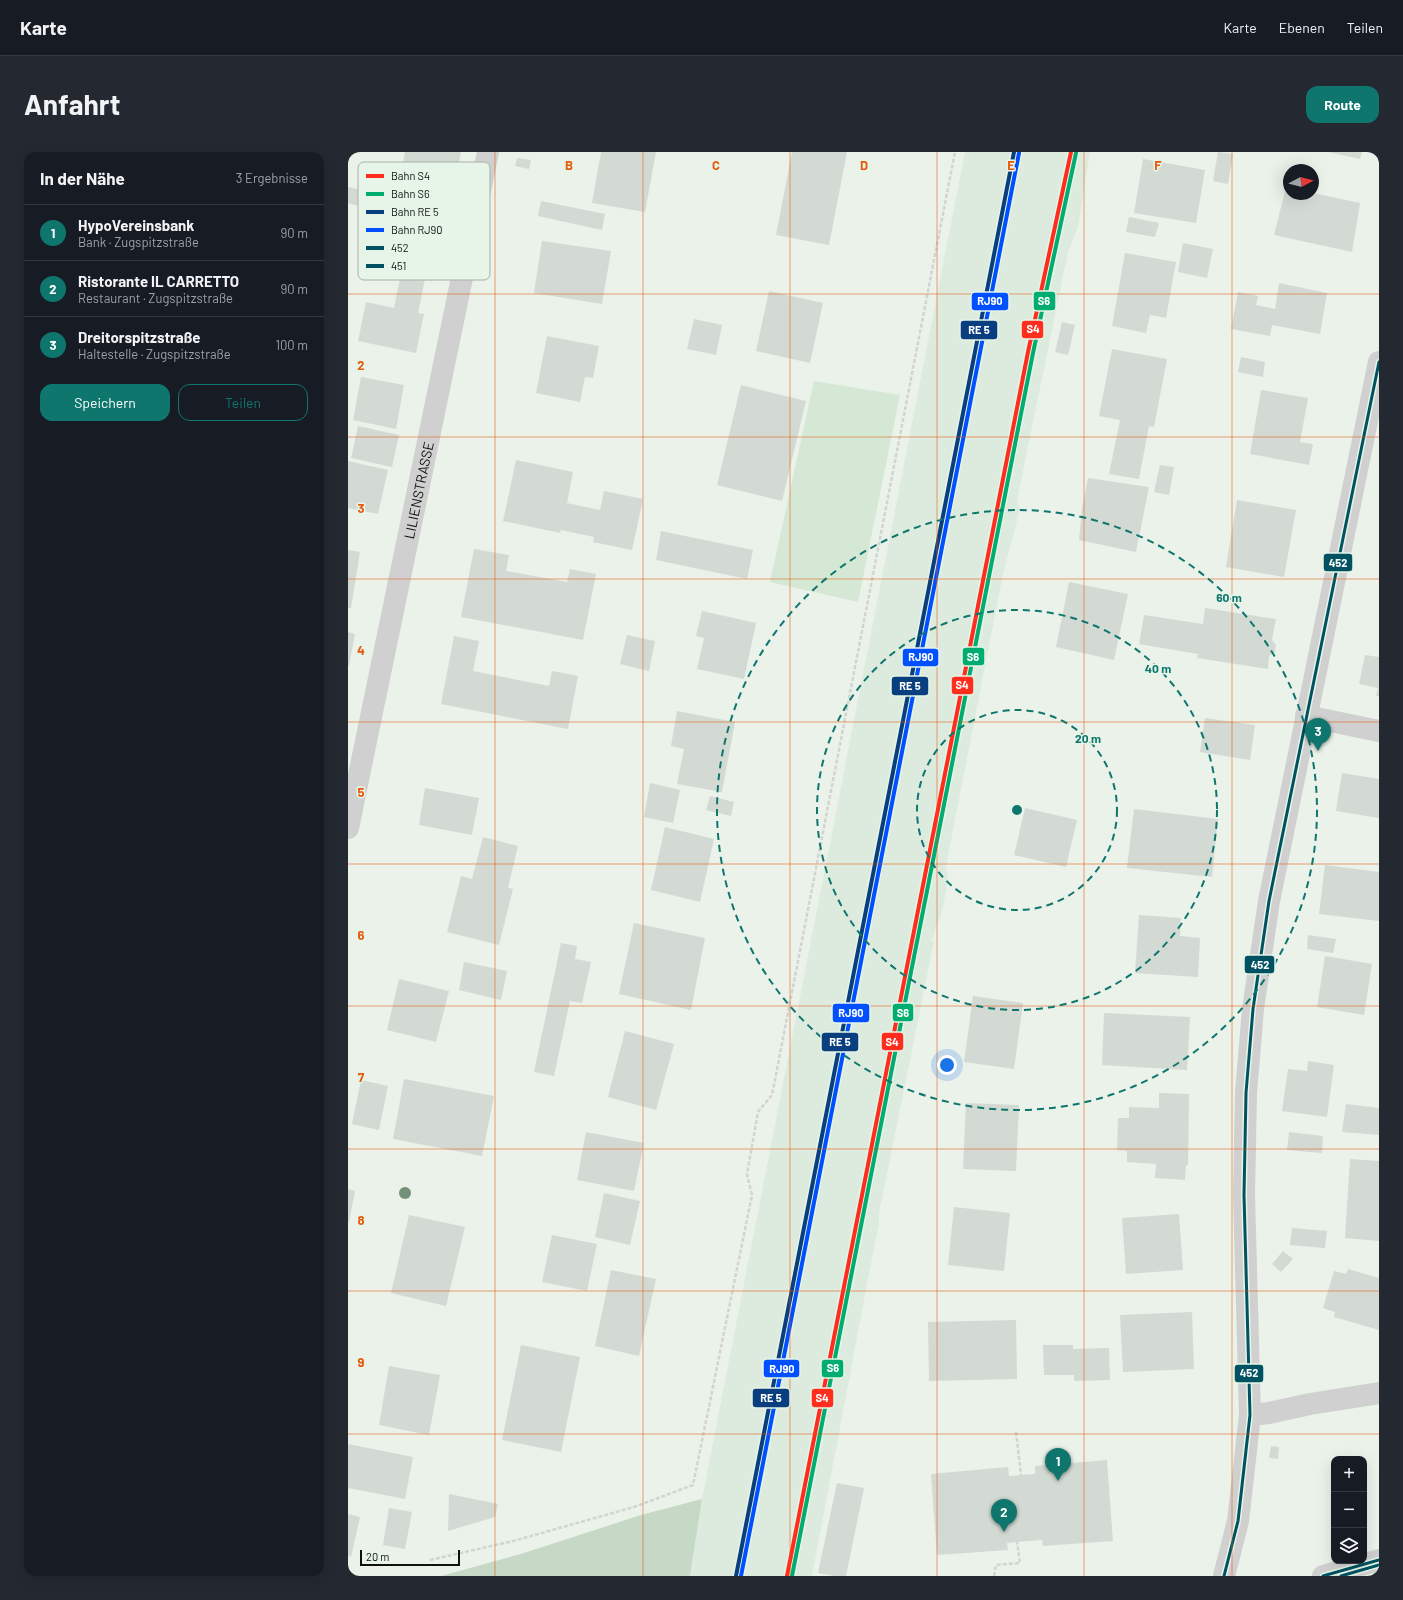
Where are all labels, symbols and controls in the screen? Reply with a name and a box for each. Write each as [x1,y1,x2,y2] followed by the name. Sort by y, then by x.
[20,16,67,39] text: Karte
[1223,19,1257,36] text: Karte
[1279,19,1325,36] text: Ebenen
[1347,19,1383,36] text: Teilen
[1306,86,1379,123] button: Route
[24,87,120,121] text: Anfahrt
[565,157,573,173] text: B
[712,157,720,173] text: C
[860,157,868,173] text: D
[1007,157,1015,173] text: E
[1154,157,1162,173] text: F
[358,162,490,280] legend
[1283,164,1319,200] north arrow
[40,168,125,188] text: In der Nähe
[391,169,430,182] text: Bahn S4
[236,170,308,186] text: 3 Ergebnisse
[391,187,430,200] text: Bahn S6
[391,205,439,218] text: Bahn RE 5
[78,216,194,234] text: HypoVereinsbank
[391,223,443,236] text: Bahn RJ90
[51,225,55,241] text: 1
[281,225,308,241] text: 90 m
[78,234,199,250] text: Bank · Zugspitzstraße
[391,241,409,254] text: 452
[391,259,406,272] text: 451
[78,272,239,290] text: Ristorante IL CARRETTO
[49,281,57,297] text: 2
[281,281,308,297] text: 90 m
[78,290,233,306] text: Restaurant · Zugspitzstraße
[1033,291,1056,311] line badge: S6
[971,292,1009,311] line badge: RJ90
[977,294,1003,307] text: RJ90
[1038,294,1050,307] text: S6
[960,320,998,340] line badge: RE 5
[1021,320,1044,339] line badge: S4
[1026,322,1040,335] text: S4
[968,323,990,336] text: RE 5
[78,328,200,346] text: Dreitorspitzstraße
[49,337,57,353] text: 3
[275,337,308,353] text: 100 m
[78,346,231,362] text: Haltestelle · Zugspitzstraße
[357,357,365,373] text: 2
[40,384,170,421] button: Speichern
[178,384,308,421] button: Teilen
[400,440,436,540] street label: LILIENSTRASSE
[357,500,365,516] text: 3
[1323,553,1353,572] line badge: 452
[1329,556,1347,569] text: 452
[1216,590,1242,604] text: 60 m
[357,642,365,658] text: 4
[962,647,985,666] line badge: S6
[902,648,939,667] line badge: RJ90
[908,650,934,663] text: RJ90
[967,650,979,663] text: S6
[1145,661,1171,675] text: 40 m
[891,676,929,696] line badge: RE 5
[951,676,974,695] line badge: S4
[955,678,969,691] text: S4
[899,679,921,692] text: RE 5
[1305,718,1331,751] pin: 3
[1075,731,1101,745] text: 20 m
[357,784,365,800] text: 5
[1010,803,1024,817] centre of rings
[358,927,365,943] text: 6
[1244,955,1275,974] line badge: 452
[1251,958,1269,971] text: 452
[832,1003,870,1023] line badge: RJ90
[892,1003,914,1022] line badge: S6
[838,1006,864,1019] text: RJ90
[897,1006,909,1019] text: S6
[821,1032,859,1052] line badge: RE 5
[881,1032,904,1051] line badge: S4
[829,1035,851,1048] text: RE 5
[885,1035,899,1048] text: S4
[937,1055,957,1075] your location
[358,1069,365,1085] text: 7
[357,1212,365,1228] text: 8
[358,1354,365,1370] text: 9
[763,1359,800,1378] line badge: RJ90
[821,1359,844,1378] line badge: S6
[827,1361,839,1374] text: S6
[769,1362,795,1375] text: RJ90
[1234,1364,1264,1383] line badge: 452
[1240,1366,1258,1379] text: 452
[752,1388,790,1408] line badge: RE 5
[811,1388,834,1408] line badge: S4
[760,1391,782,1404] text: RE 5
[815,1391,829,1404] text: S4
[1045,1448,1071,1481] pin: 1
[1331,1456,1367,1564] map controls
[1331,1456,1367,1492] button: +
[1331,1492,1367,1528] button: −
[991,1499,1017,1532] pin: 2
[1331,1528,1367,1564] button: layers
[360,1548,460,1567] scale bar
[366,1550,389,1563] text: 20 m

